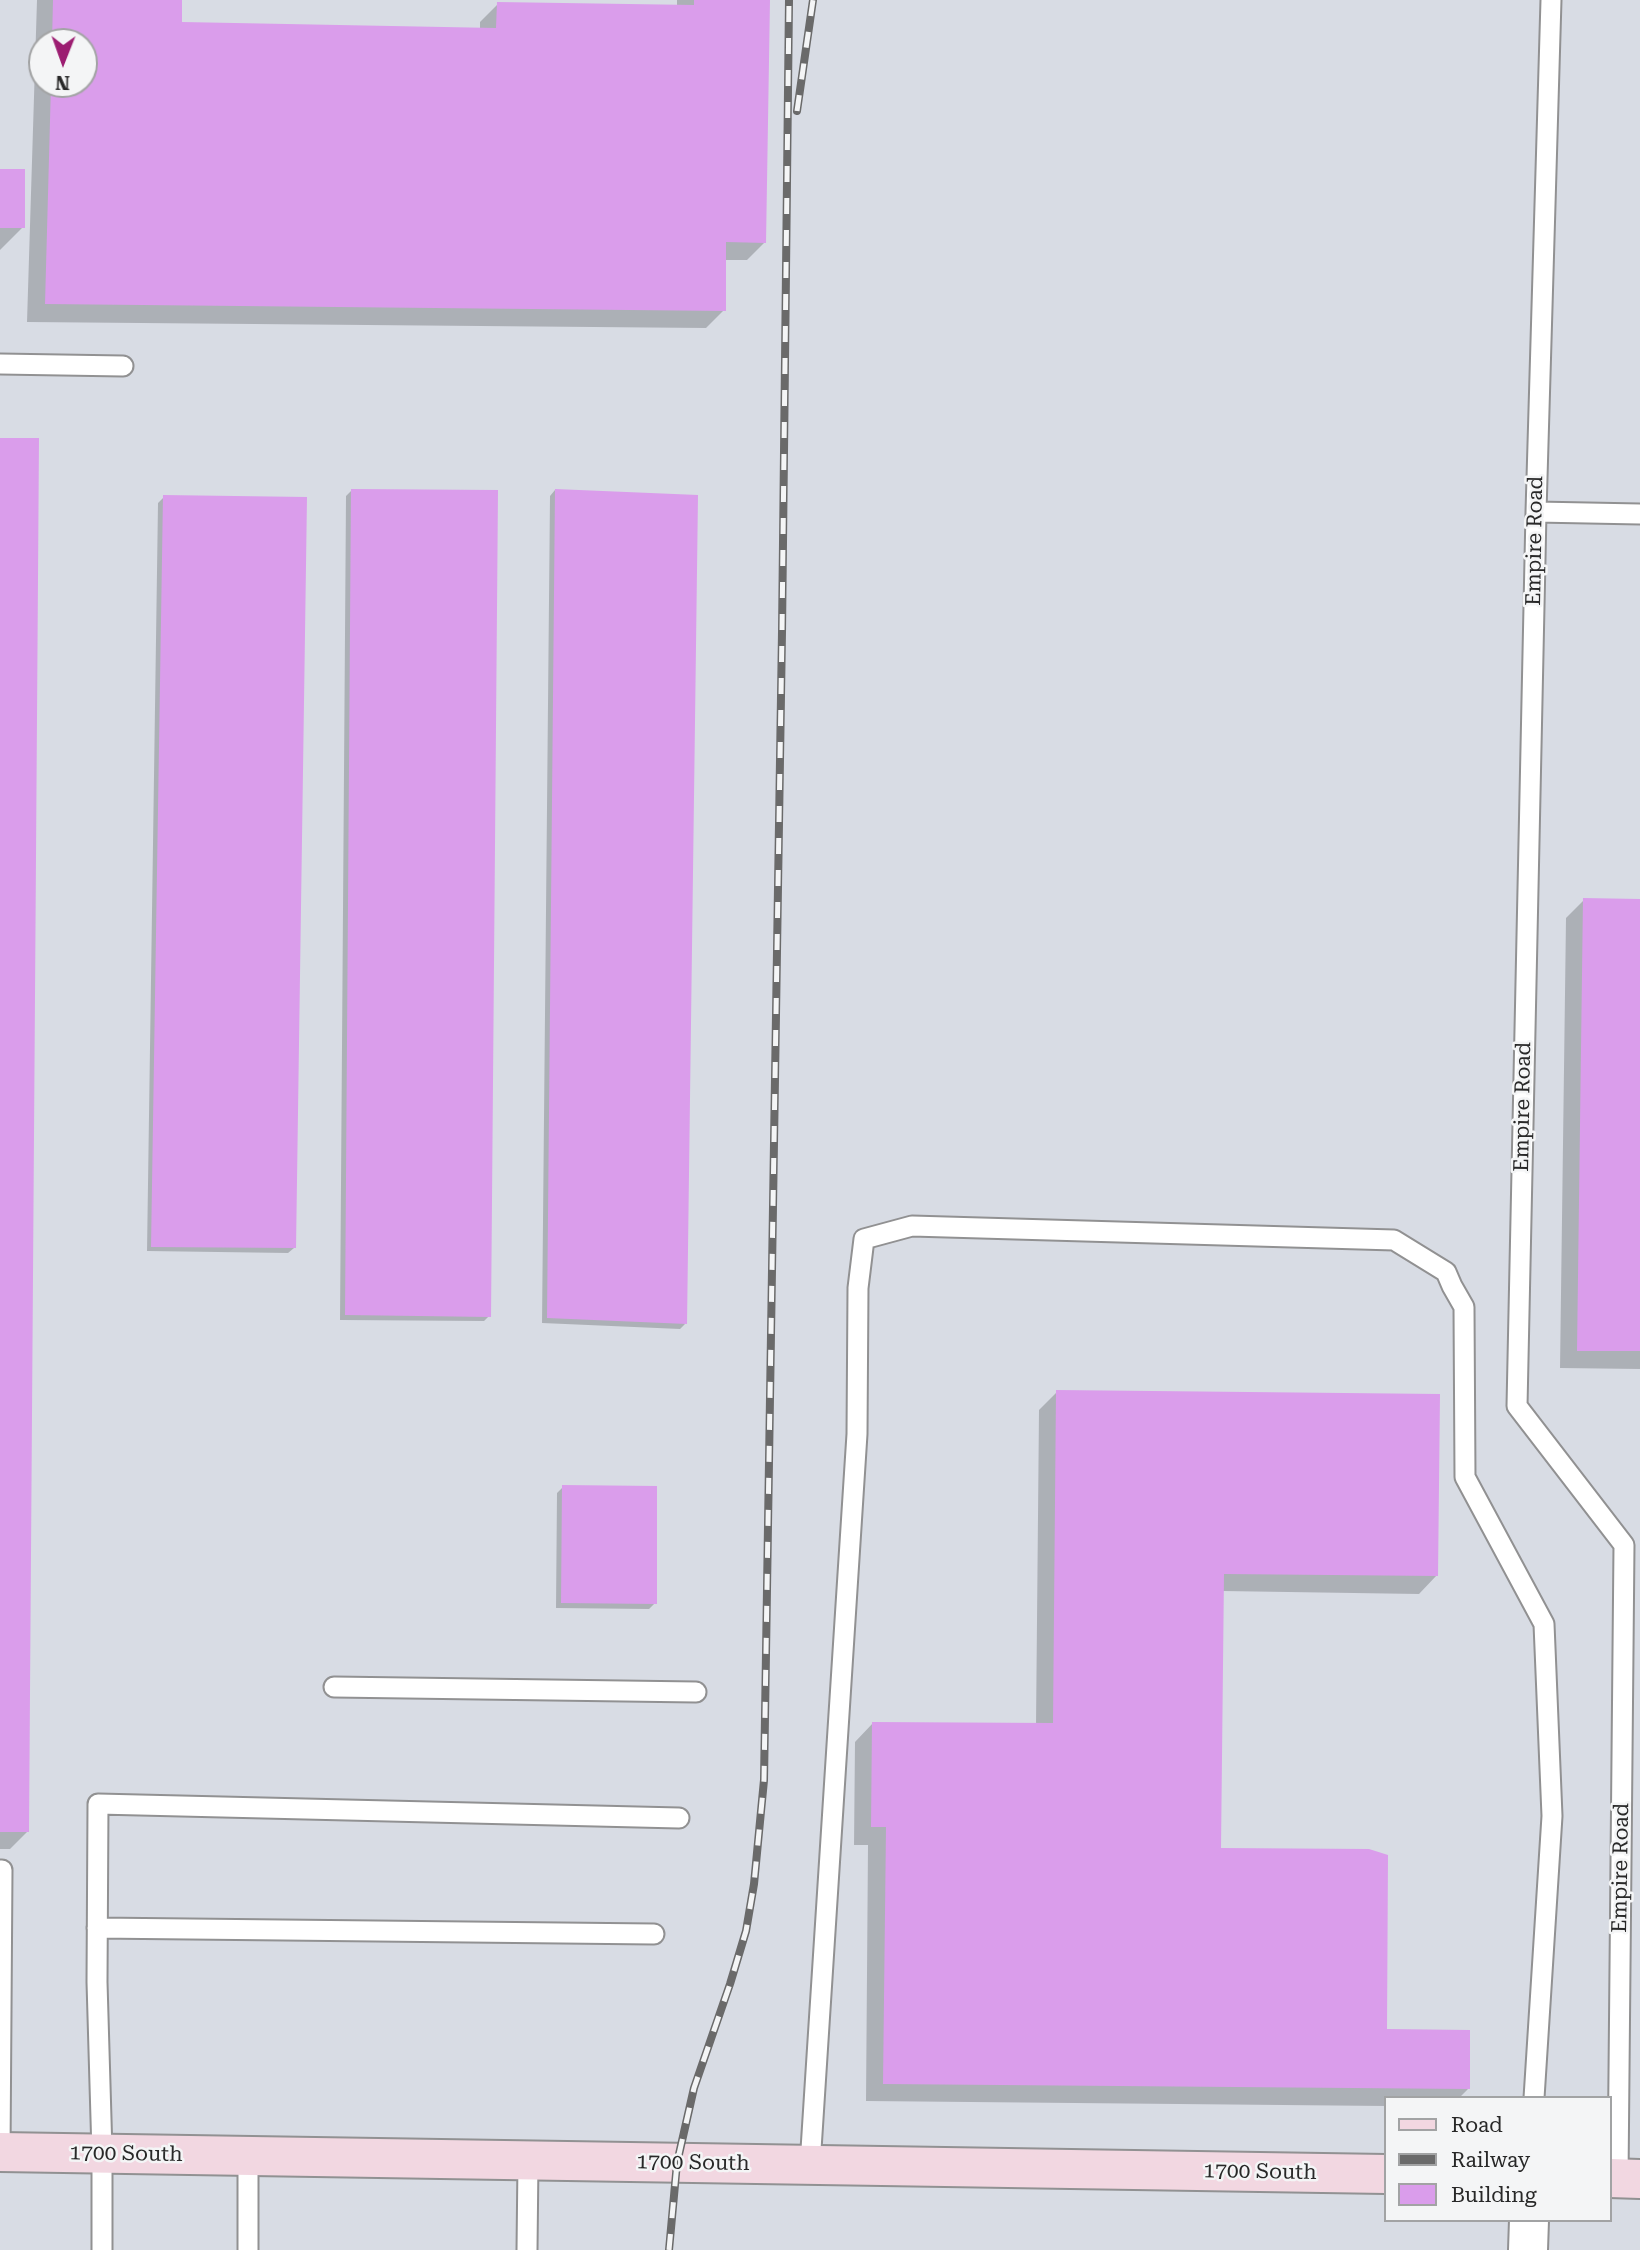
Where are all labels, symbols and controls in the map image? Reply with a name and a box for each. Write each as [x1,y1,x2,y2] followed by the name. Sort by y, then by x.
[28,28,98,98] north arrow
[55,71,70,94] text: N
[1521,476,1549,606] street label: Empire Road
[1509,1042,1537,1172] street label: Empire Road
[1607,1803,1635,1933] street label: Empire Road
[1384,2096,1612,2222] legend
[1451,2113,1503,2137] text: Road
[69,2140,183,2168] street label: 1700 South
[1451,2148,1530,2172] text: Railway
[636,2149,750,2177] street label: 1700 South
[1203,2158,1317,2186] street label: 1700 South
[1451,2183,1537,2207] text: Building

